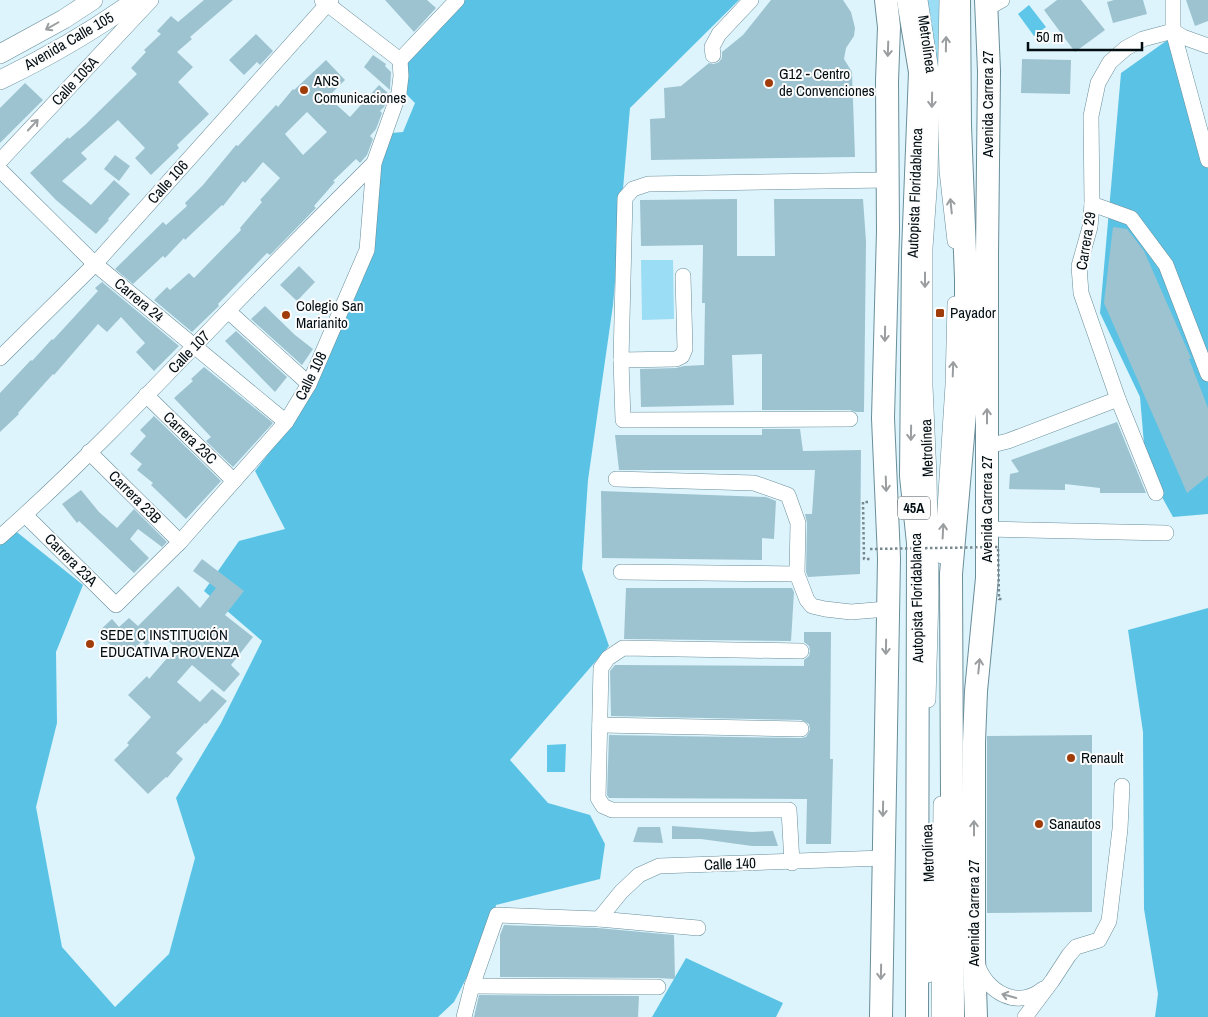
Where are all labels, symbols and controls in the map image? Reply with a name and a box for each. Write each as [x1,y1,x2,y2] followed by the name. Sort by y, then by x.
[19,6,118,75] street label: Avenida Calle 105
[913,14,942,74] street label: Metrolínea
[1028,20,1142,52] scale bar
[45,21,60,31] one-way arrow
[1036,26,1063,47] text: 50 m
[941,36,951,52] one-way arrow
[883,40,893,56] one-way arrow
[977,50,998,159] street label: Avenida Carrera 27
[46,51,103,110] street label: Calle 105A
[779,63,875,101] place label: G12 - Centro de Convenciones
[313,70,406,108] place label: ANS Comunicaciones
[763,77,775,89] marker: G12 - Centro de Convenciones
[298,84,310,96] marker: ANS Comunicaciones
[927,92,936,108] one-way arrow
[27,119,39,132] one-way arrow
[902,128,927,259] street label: Autopista Floridablanca
[142,155,193,208] street label: Calle 106
[946,199,956,215] one-way arrow
[1071,210,1100,272] street label: Carrera 29
[920,272,930,288] one-way arrow
[110,273,169,327] street label: Carrera 24
[296,295,364,333] place label: Colegio San Marianito
[950,302,996,323] place label: Payador
[934,307,946,319] marker: Payador
[280,309,292,321] marker: Colegio San Marianito
[881,325,890,341] one-way arrow
[163,326,214,378] street label: Calle 107
[290,348,331,404] street label: Calle 108
[949,361,958,377] one-way arrow
[159,407,222,469] street label: Carrera 23C
[983,409,992,425] one-way arrow
[915,418,938,477] street label: Metrolínea
[906,424,916,440] one-way arrow
[976,455,997,564] street label: Avenida Carrera 27
[104,466,166,528] street label: Carrera 23B
[881,476,890,492] one-way arrow
[898,496,930,520] road number: 45A
[939,523,948,539] one-way arrow
[40,529,103,591] street label: Carrera 23A
[905,533,928,664] street label: Autopista Floridablanca
[100,624,240,662] place label: SEDE C INSTITUCIÓN EDUCATIVA PROVENZA
[84,638,96,650] marker: SEDE C INSTITUCIÓN EDUCATIVA PROVENZA
[881,638,891,654] one-way arrow
[974,658,983,674] one-way arrow
[1081,747,1124,768] place label: Renault
[1065,752,1077,764] marker: Renault
[878,800,888,817] one-way arrow
[1049,813,1101,834] place label: Sanautos
[1033,818,1045,830] marker: Sanautos
[969,821,979,837] one-way arrow
[916,823,939,882] street label: Metrolínea
[704,852,756,875] street label: Calle 140
[963,859,984,968] street label: Avenida Carrera 27
[877,963,886,979] one-way arrow
[1001,991,1017,1000] one-way arrow

